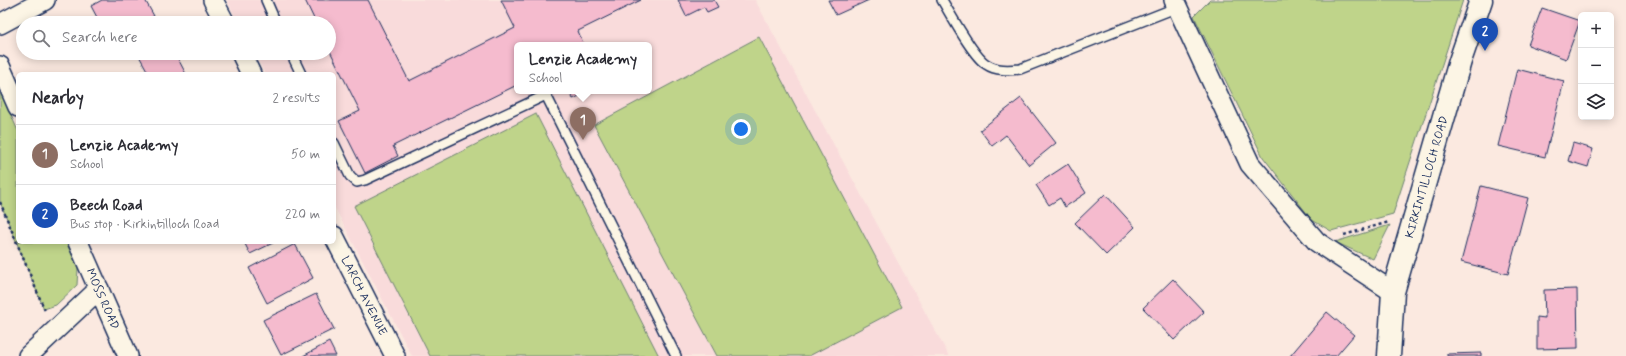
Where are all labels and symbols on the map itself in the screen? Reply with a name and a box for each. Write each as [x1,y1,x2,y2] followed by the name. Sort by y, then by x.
[1472,18,1498,51] pin: 2
[570,107,596,140] pin: 1
[1402,114,1453,240] street label: KIRKINTILLOCH ROAD
[731,119,751,139] your location
[337,254,390,339] street label: LARCH AVENUE
[82,266,122,332] street label: MOSS ROAD

